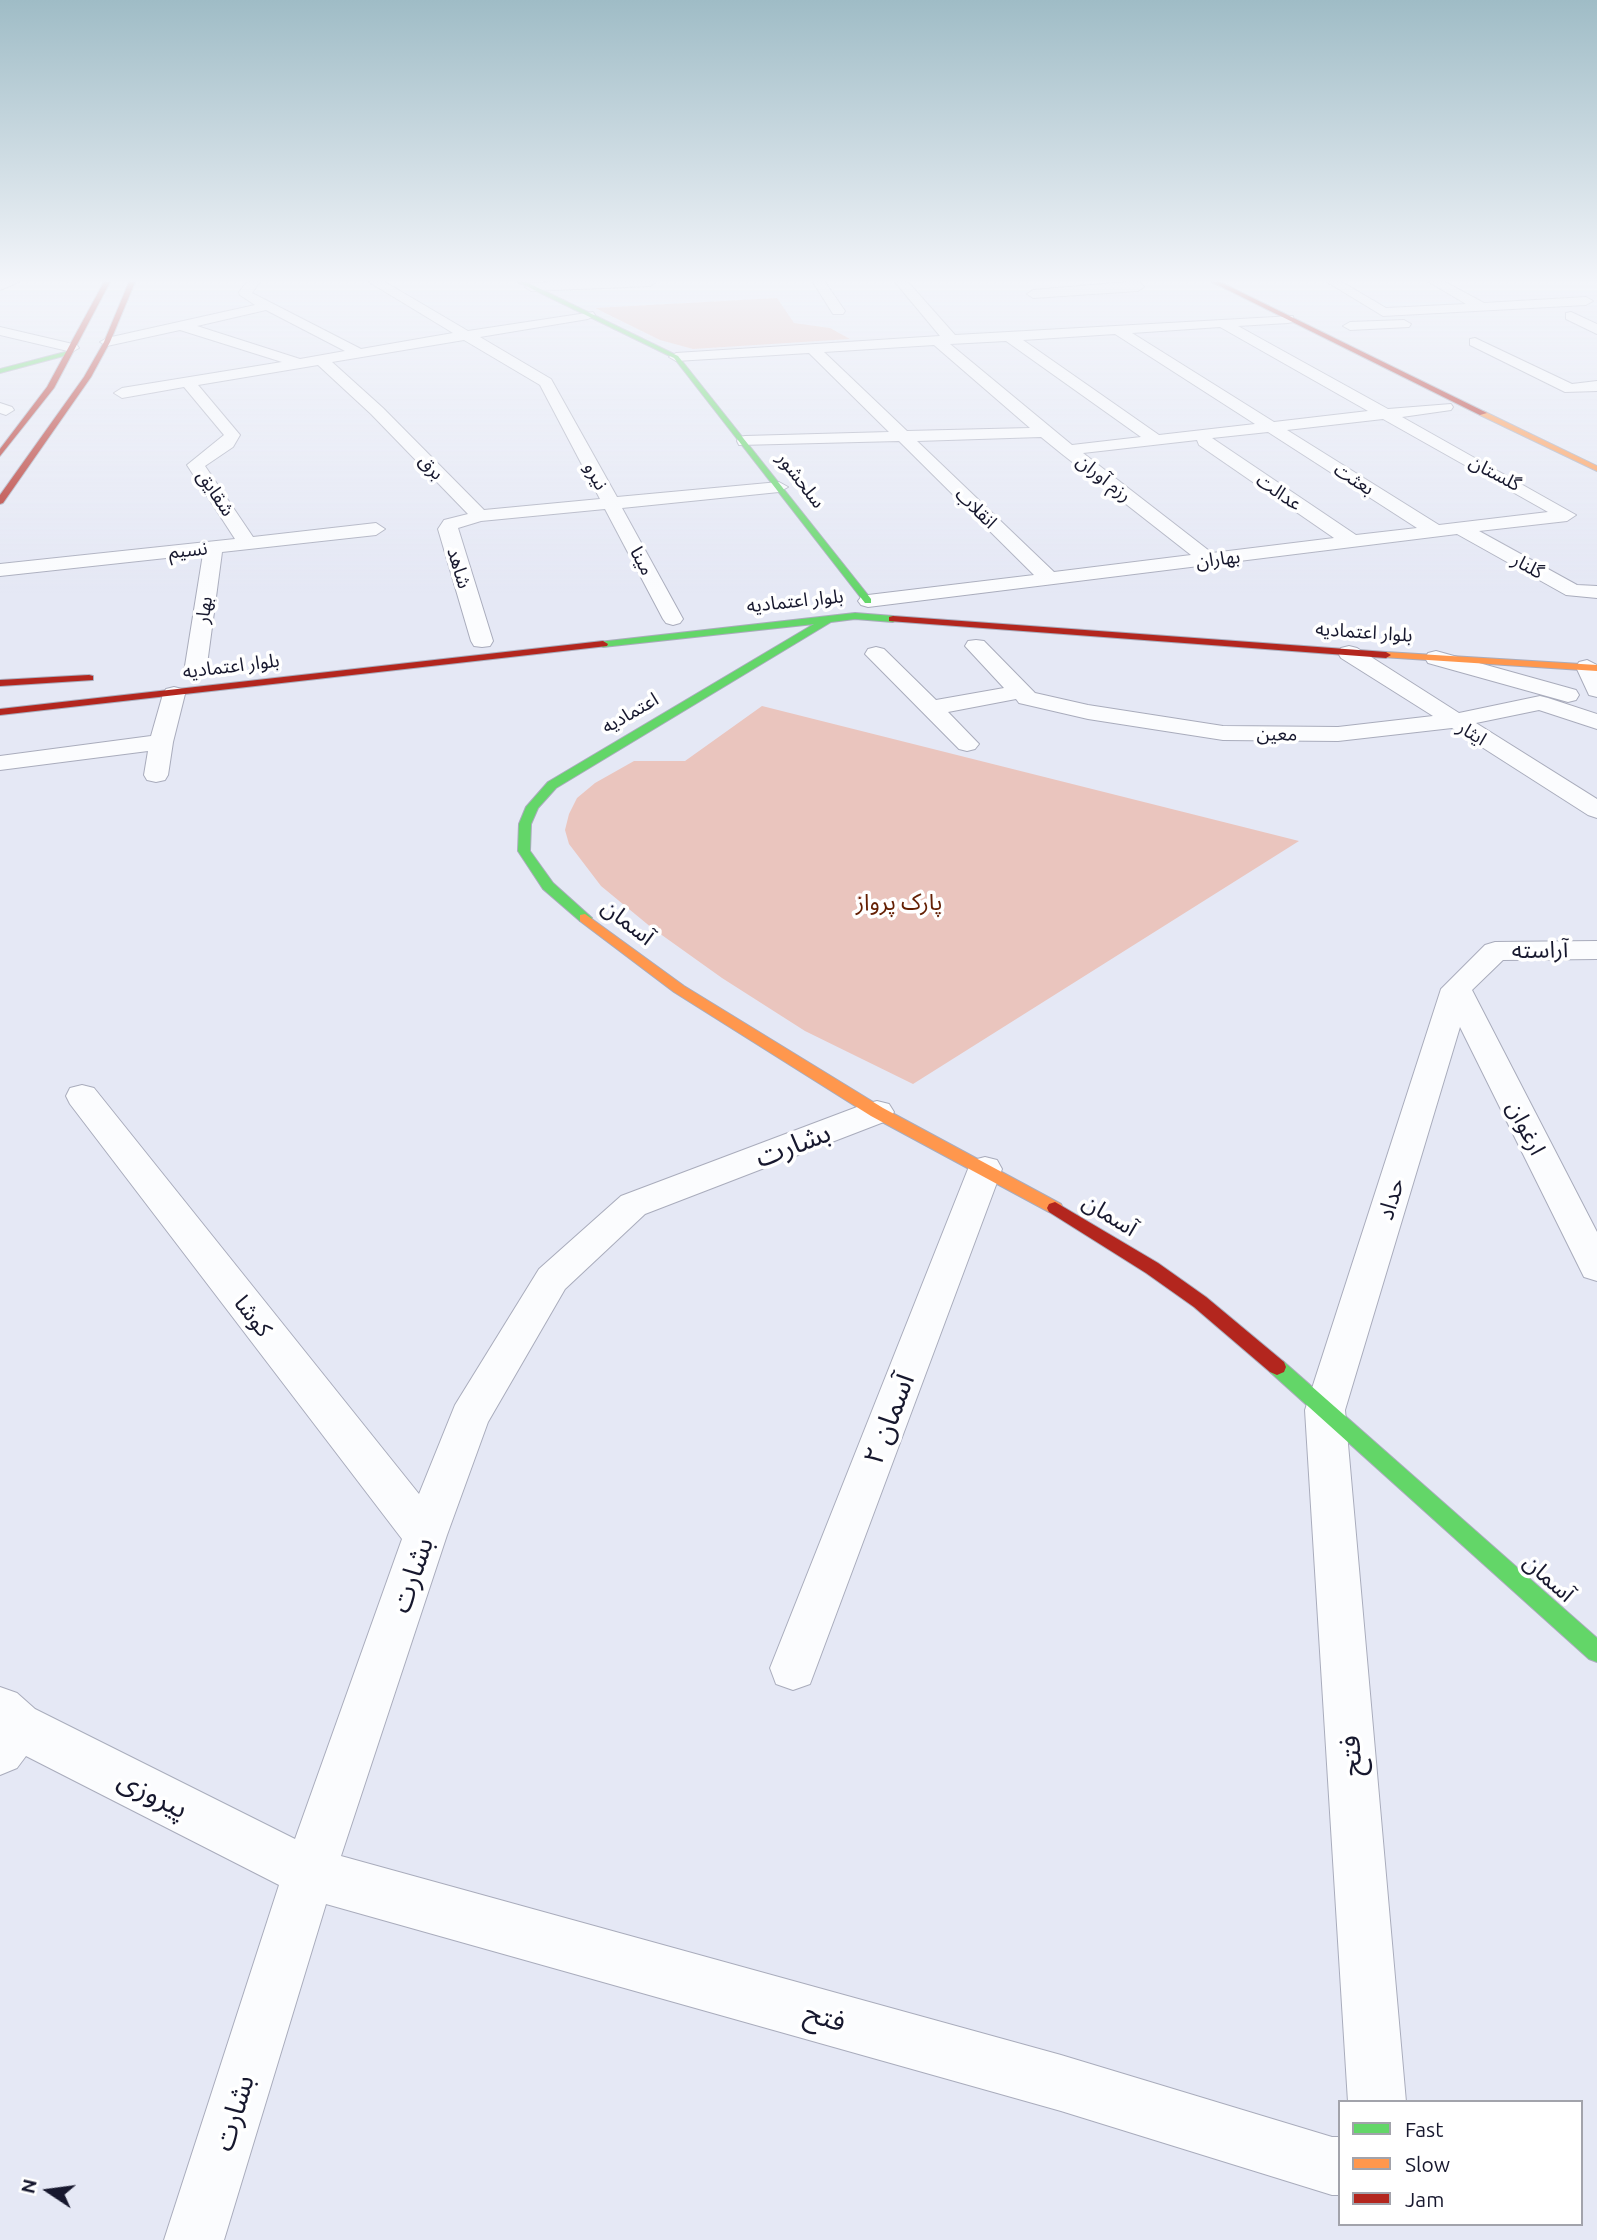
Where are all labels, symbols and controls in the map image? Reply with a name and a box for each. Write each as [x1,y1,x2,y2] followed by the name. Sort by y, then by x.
[772,447,830,513] street label: سلحشور
[414,449,448,485] street label: برق
[1072,449,1136,507] street label: رزم آوران
[1465,450,1525,496] street label: گلستان
[579,458,613,494] street label: نیرو
[1330,458,1378,500] street label: بعثت
[193,465,239,521] street label: شقایق
[1252,469,1306,515] street label: عدالت
[950,483,1002,533] street label: انقلاب
[167,537,209,563] street label: نسیم
[625,543,659,579] street label: مینا
[442,545,476,591] street label: شاهد
[1195,545,1241,573] street label: بهاران
[1508,548,1548,584] street label: گلنار
[745,585,845,617] street label: بلوار اعتمادیه
[191,595,217,625] street label: بهار
[1315,617,1413,647] street label: بلوار اعتمادیه
[181,649,281,683] street label: بلوار اعتمادیه
[598,688,662,738] street label: اعتمادیه
[1453,715,1491,751] street label: ایثار
[1256,722,1298,746] street label: معین
[856,888,942,916] park label: پارک پرواز
[596,893,660,951] street label: آسمان
[1511,936,1569,964] street label: آراسته
[1501,1096,1551,1160] street label: ارغوان
[751,1115,835,1175] street label: بشارت
[1372,1175,1410,1223] street label: حداد
[1078,1188,1142,1242] street label: آسمان
[228,1290,278,1342] street label: کوشا
[856,1369,922,1469] street label: آسمان ۲
[383,1533,441,1617] street label: بشارت
[1518,1548,1580,1608] street label: آسمان
[1333,1734,1369,1778] street label: فتح
[112,1762,194,1826] street label: پیروزی
[801,1995,849,2039] street label: فتح
[207,2071,261,2155] street label: بشارت
[1338,2100,1583,2226] legend
[1405,2117,1443,2141] text: Fast
[1405,2152,1450,2176] text: Slow
[14,2156,84,2226] north arrow
[16,2177,41,2196] text: N
[1405,2187,1444,2211] text: Jam

